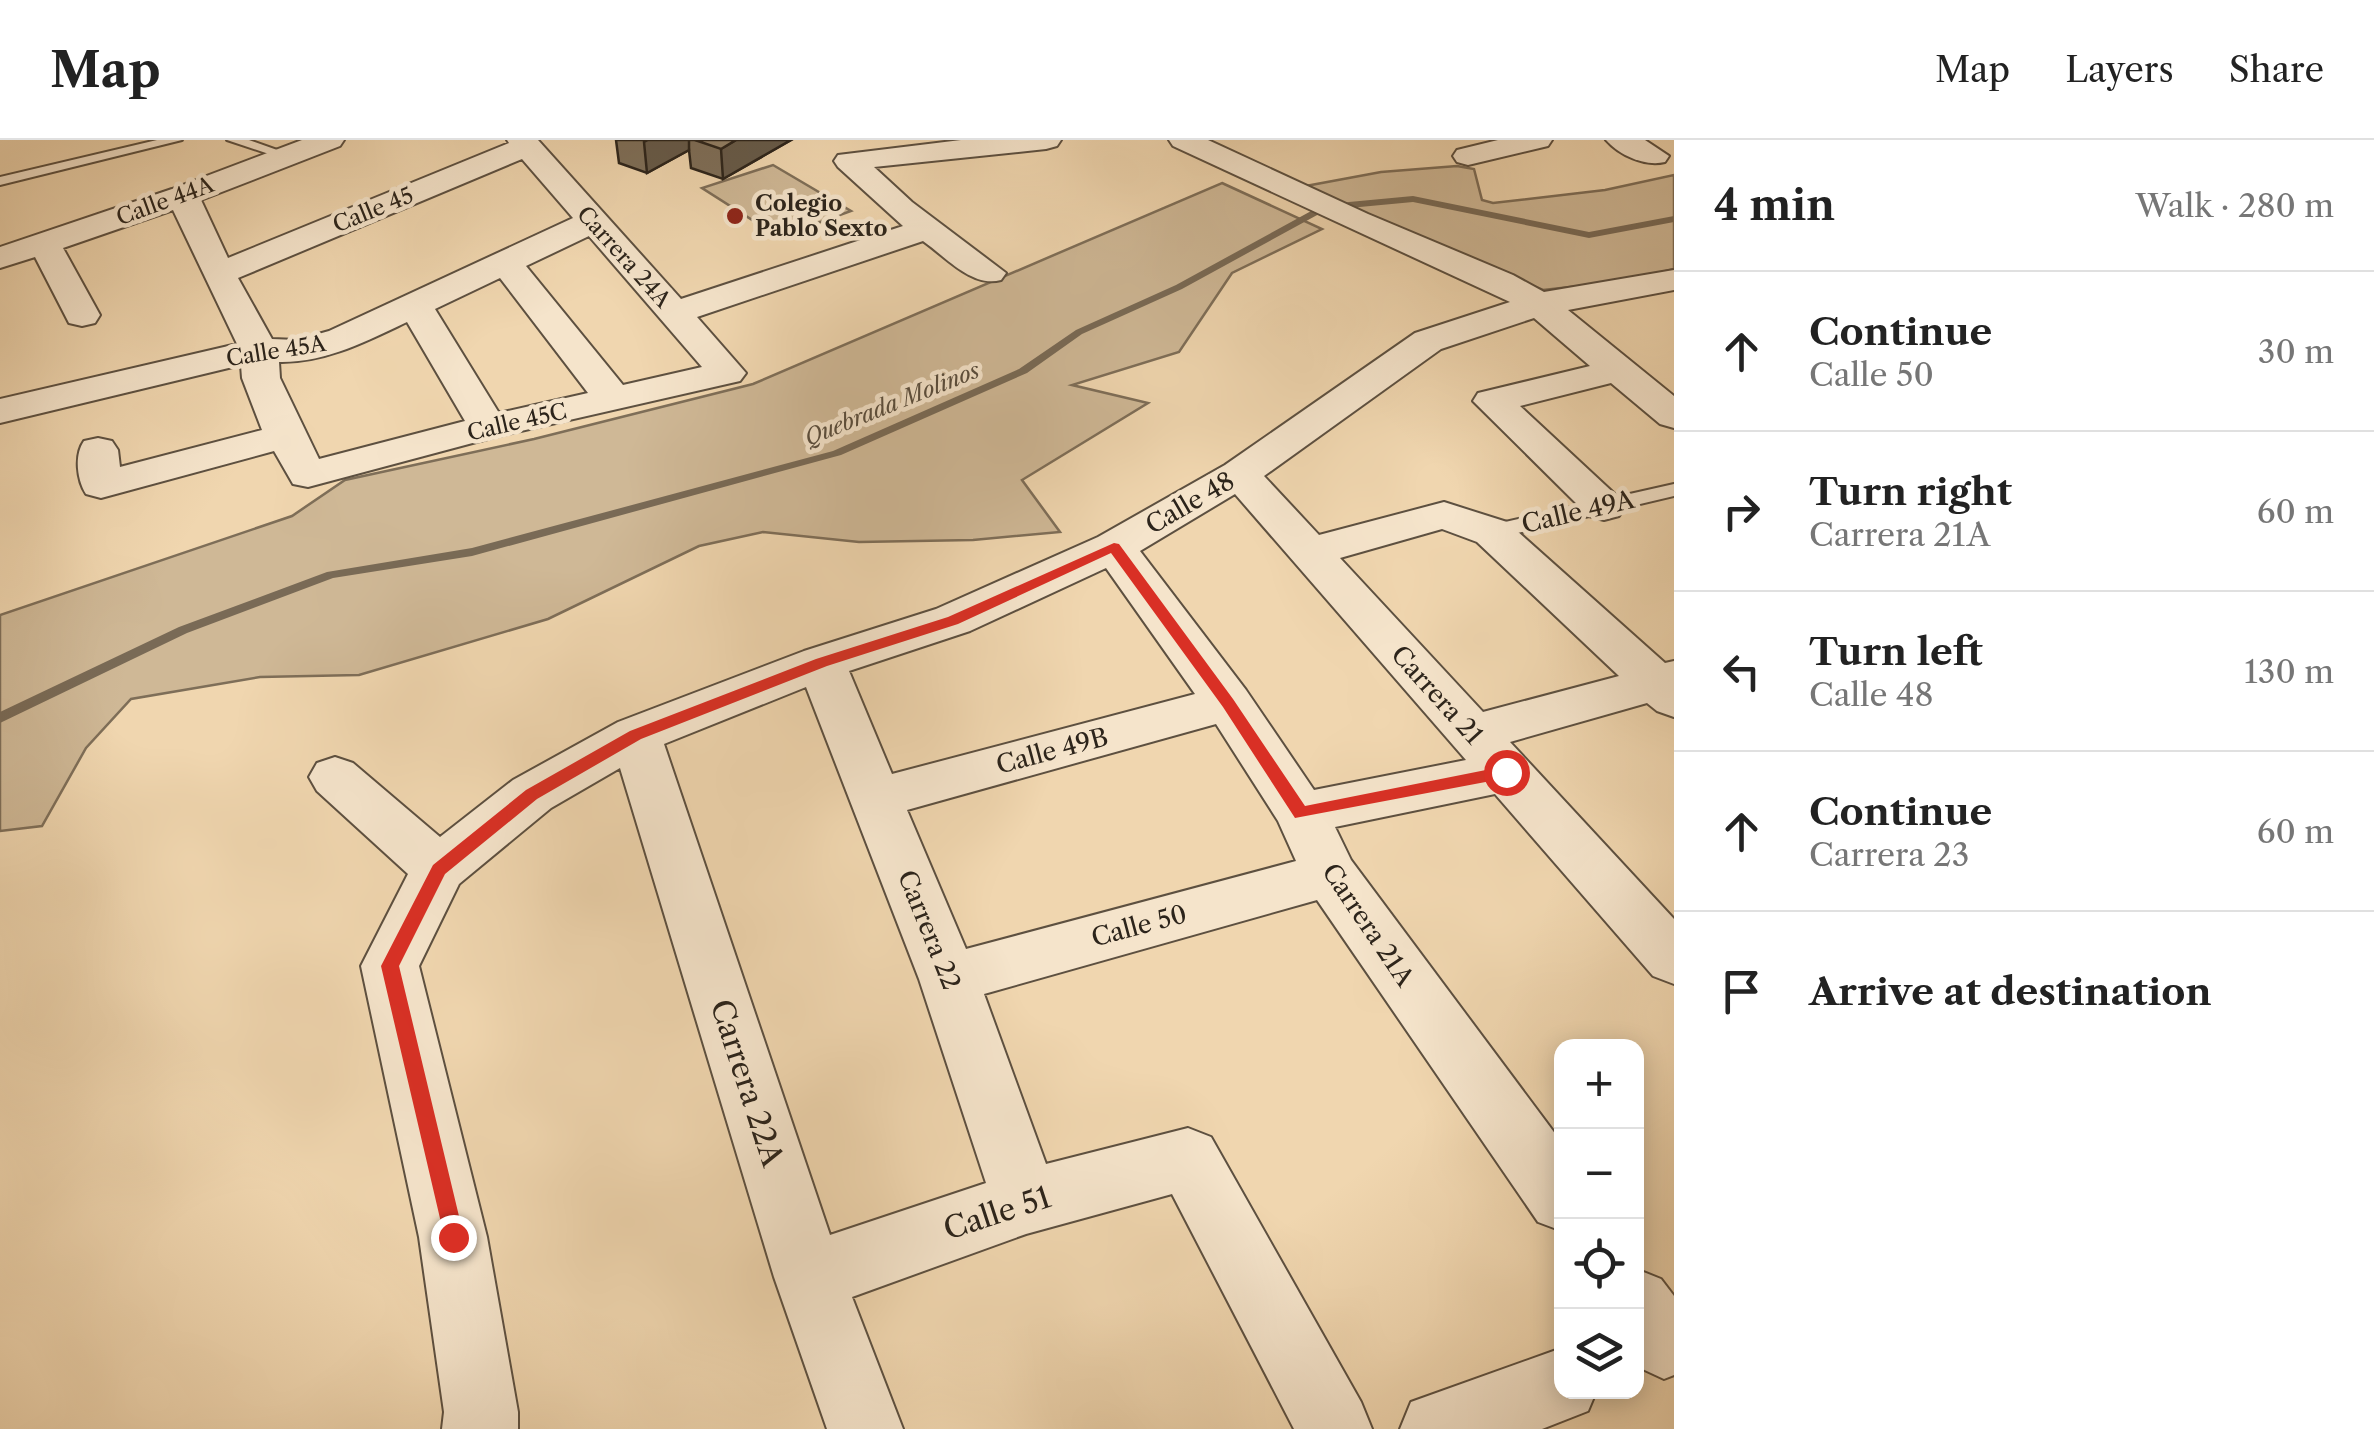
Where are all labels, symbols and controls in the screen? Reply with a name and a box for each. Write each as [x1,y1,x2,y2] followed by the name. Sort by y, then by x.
[50,40,161,99] text: Map
[1935,48,2010,91] text: Map
[2065,48,2174,91] text: Layers
[2229,48,2324,91] text: Share
[113,171,218,231] street label: Calle 44A
[1714,179,1835,231] text: 4 min
[329,182,417,238] street label: Calle 45
[2136,186,2334,225] text: Walk · 280 m
[755,190,887,242] place label: Colegio Pablo Sexto
[571,201,677,314] street label: Carrera 24A
[724,205,746,227] marker: Colegio Pablo Sexto
[1809,308,1992,355] text: Continue
[1714,324,1769,379] icon: ahead
[224,330,329,372] street label: Calle 45A
[2258,332,2334,371] text: 30 m
[1809,355,1934,394] text: Calle 50
[800,356,984,452] water label: Quebrada Molinos
[465,397,569,447] street label: Calle 45C
[1140,465,1240,541] street label: Calle 48
[1809,468,2012,515] text: Turn right
[1519,484,1638,540] street label: Calle 49A
[1714,484,1769,539] icon: right
[2257,492,2334,531] text: 60 m
[1809,515,1990,554] text: Carrera 21A
[1809,628,1983,675] text: Turn left
[1385,639,1490,751] street label: Carrera 21
[1714,644,1769,699] icon: left
[2244,652,2334,691] text: 130 m
[1809,675,1933,714] text: Calle 48
[993,721,1111,781] street label: Calle 49B
[1484,750,1530,796] route start
[1809,788,1992,835] text: Continue
[1714,804,1769,859] icon: ahead
[2257,812,2334,851] text: 60 m
[1809,835,1969,874] text: Carrera 23
[1316,858,1421,993] street label: Carrera 21A
[891,866,967,994] street label: Carrera 22
[1088,898,1190,954] street label: Calle 50
[1714,964,1769,1019] icon: arrive
[1809,968,2212,1015] text: Arrive at destination
[703,995,792,1172] street label: Carrera 22A
[1554,1039,1644,1399] map controls
[1554,1039,1644,1129] button: +
[1554,1129,1644,1219] button: −
[939,1178,1056,1248] street label: Calle 51
[431,1215,477,1261] route end
[1554,1219,1644,1309] button: locate
[1554,1309,1644,1399] button: layers

